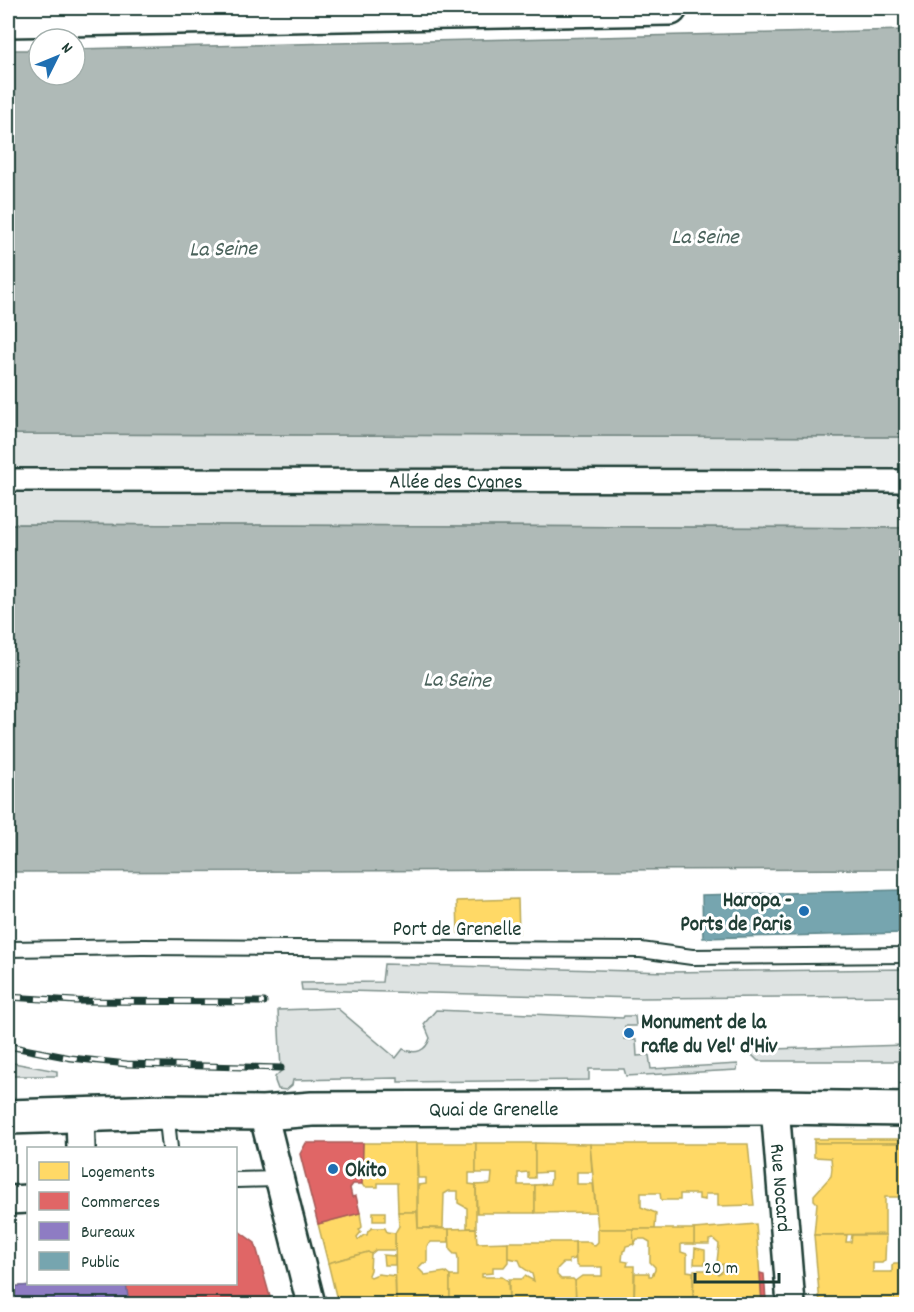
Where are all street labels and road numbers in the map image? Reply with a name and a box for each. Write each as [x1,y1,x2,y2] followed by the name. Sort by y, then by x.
[389,468,523,499] street label: Allée des Cygnes
[393,916,521,946] street label: Port de Grenelle
[429,1096,559,1126] street label: Quai de Grenelle
[760,1142,797,1234] street label: Rue Nocard

